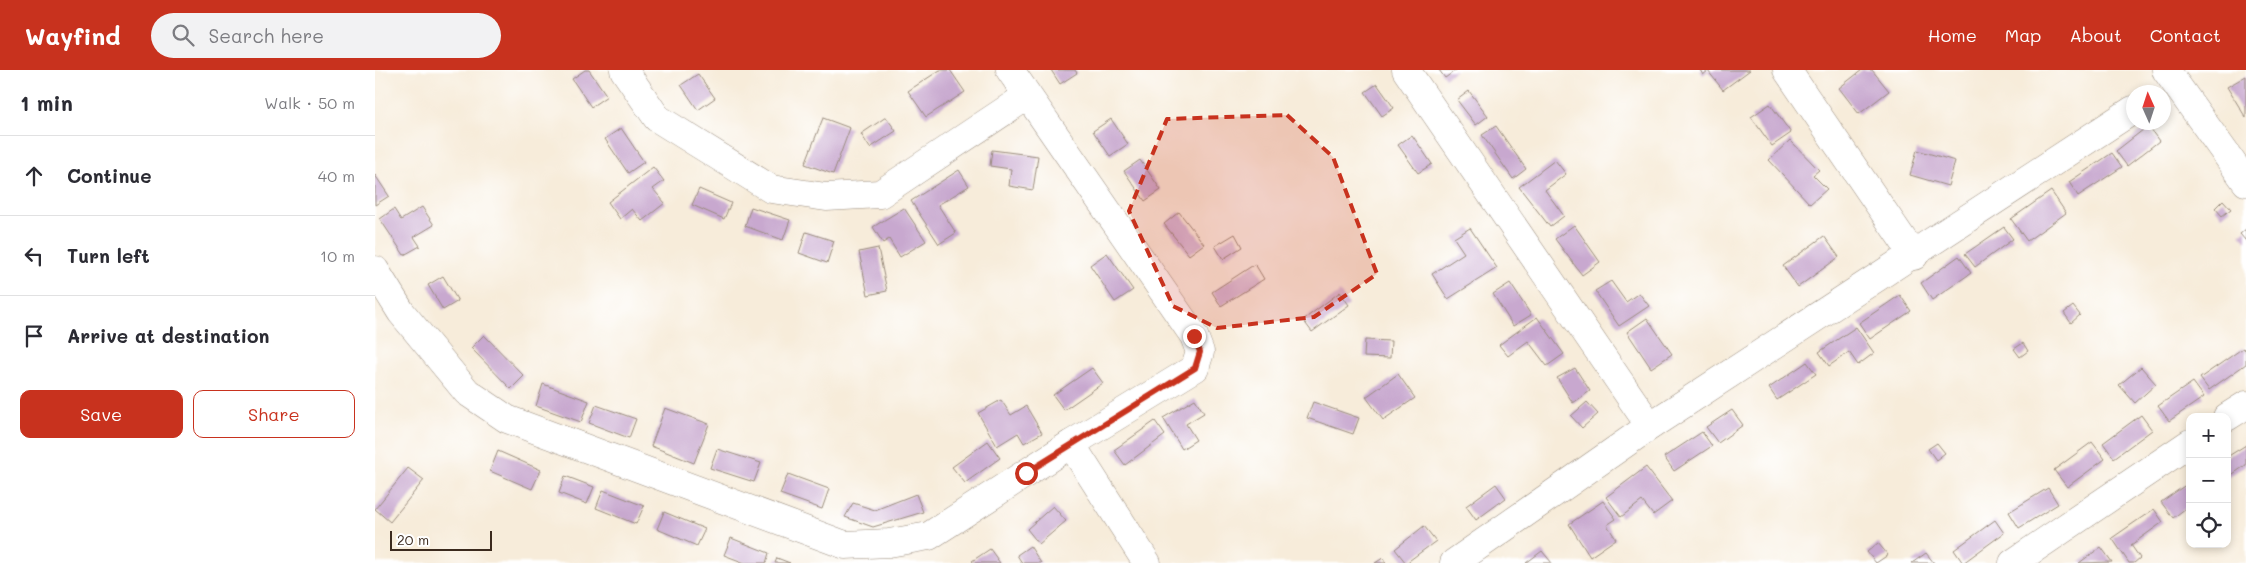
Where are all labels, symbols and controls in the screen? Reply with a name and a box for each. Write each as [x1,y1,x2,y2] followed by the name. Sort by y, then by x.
[151,13,501,58] search box
[25,20,121,51] text: Wayfind
[169,21,197,49] icon: search
[209,23,324,48] text: Search here
[1928,23,1977,47] text: Home
[2005,23,2041,47] text: Map
[2069,23,2122,47] text: About
[2150,23,2221,47] text: Contact
[2126,85,2171,130] north arrow
[20,89,73,116] text: 1 min
[264,92,355,113] text: Walk · 50 m
[20,162,48,190] icon: ahead
[67,163,152,188] text: Continue
[318,165,355,186] text: 40 m
[20,242,48,270] icon: left
[67,243,150,268] text: Turn left
[320,245,355,266] text: 10 m
[20,322,48,350] icon: arrive
[67,323,270,348] text: Arrive at destination
[1183,325,1206,348] route end
[20,390,183,438] button: Save
[193,390,355,438] button: Share
[2186,413,2231,548] map controls
[2186,413,2231,458] button: +
[2186,458,2231,503] button: −
[1015,462,1038,485] route start
[2186,503,2231,548] button: locate
[390,528,493,551] scale bar
[397,530,429,549] text: 20 m

